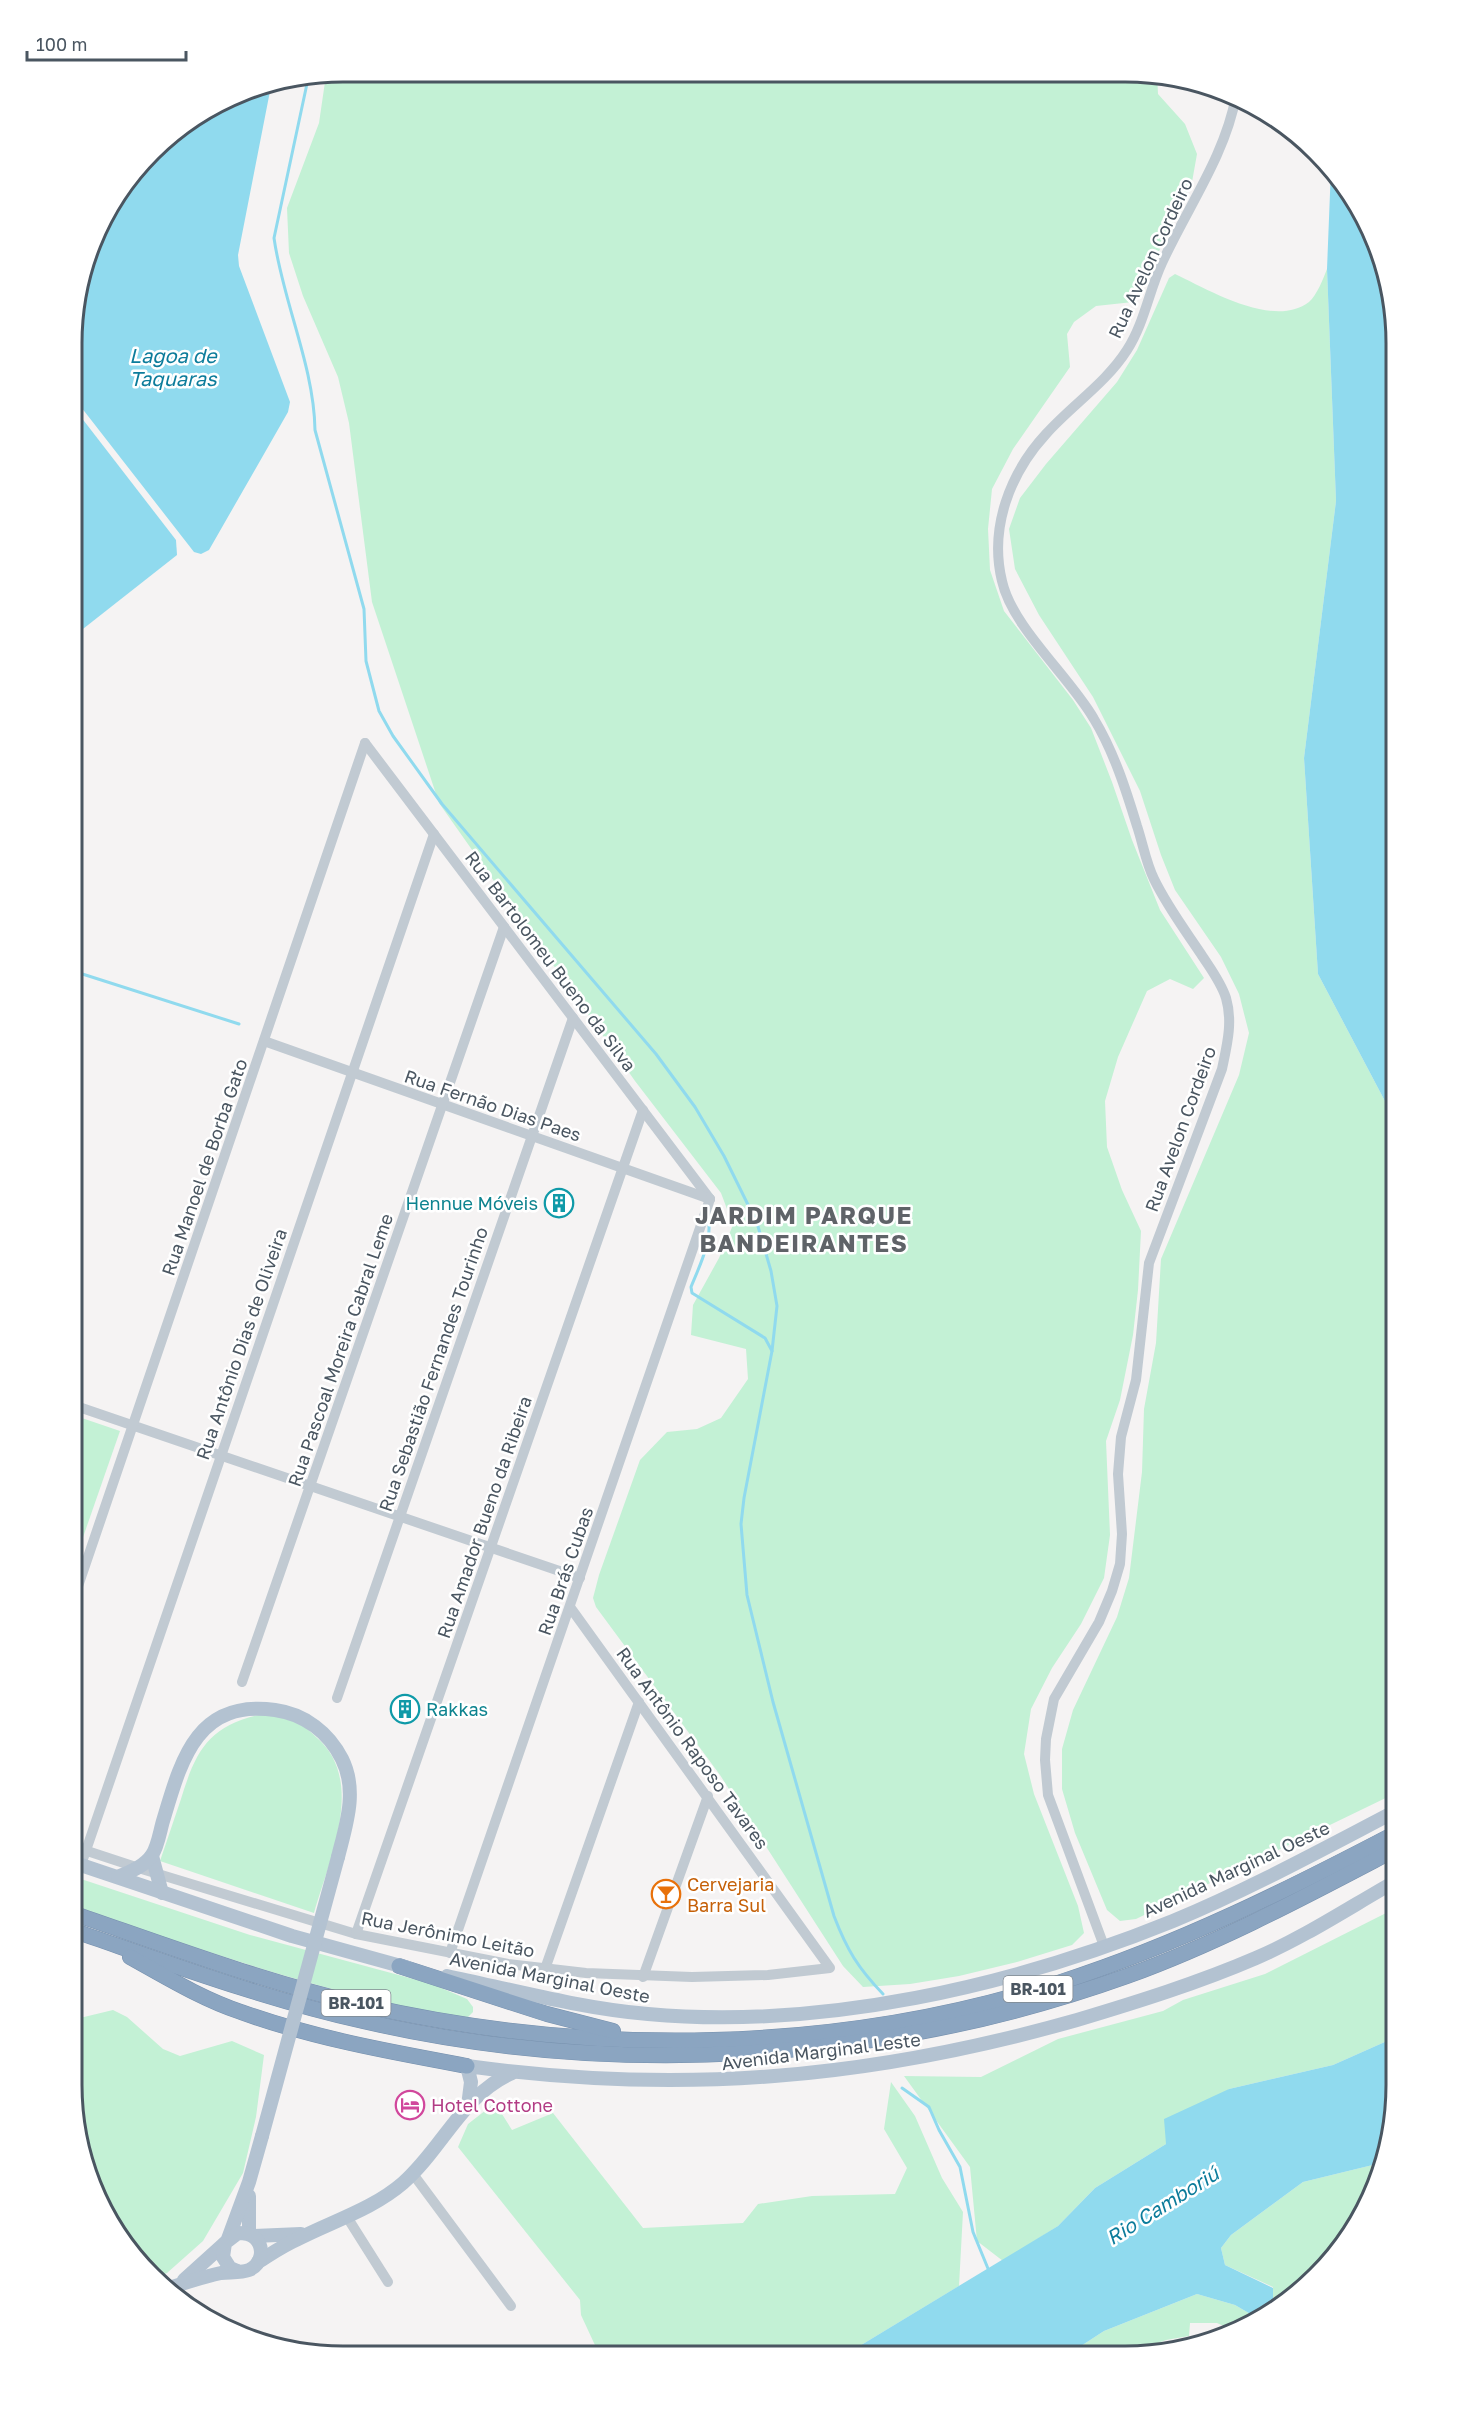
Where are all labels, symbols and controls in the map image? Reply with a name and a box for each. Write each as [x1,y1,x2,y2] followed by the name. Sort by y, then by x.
[27,24,186,62] scale bar
[36,33,87,55] text: 100 m
[1103,174,1197,342] street label: Rua Avelon Cordeiro
[129,343,218,390] water label: Lagoa de Taquaras
[461,847,641,1075] street label: Rua Bartolomeu Bueno da Silva
[1140,1043,1220,1215] street label: Rua Avelon Cordeiro
[156,1056,252,1278] street label: Rua Manoel de Borba Gato
[402,1064,584,1146] street label: Rua Fernão Dias Paes
[543,1187,575,1219] building icon: Hennue Móveis
[405,1192,538,1214] place label: Hennue Móveis
[695,1200,913,1257] district label: JARDIM PARQUE BANDEIRANTES
[283,1211,397,1489] street label: Rua Pascoal Moreira Cabral Leme
[374,1224,492,1514] street label: Rua Sebastião Fernandes Tourinho
[191,1225,291,1463] street label: Rua Antônio Dias de Oliveira
[432,1393,536,1641] street label: Rua Amador Bueno da Ribeira
[533,1504,597,1638] street label: Rua Brás Cubas
[612,1643,774,1853] street label: Rua Antônio Raposo Tavares
[389,1693,421,1725] building icon: Rakkas
[426,1698,488,1720] place label: Rakkas
[1139,1816,1333,1922] street label: Avenida Marginal Oeste
[687,1873,774,1916] place label: Cervejaria Barra Sul
[650,1878,682,1910] bar icon: Cervejaria Barra Sul
[359,1906,537,1962] street label: Rua Jerônimo Leitão
[448,1947,652,2007] street label: Avenida Marginal Oeste
[1004,1976,1072,2002] road number: BR-101
[322,1990,391,2016] road number: BR-101
[720,2028,922,2074] street label: Avenida Marginal Leste
[394,2089,426,2121] hotel icon: Hotel Cottone
[431,2094,553,2116] place label: Hotel Cottone
[1101,2160,1224,2249] water label: Rio Camboriú

